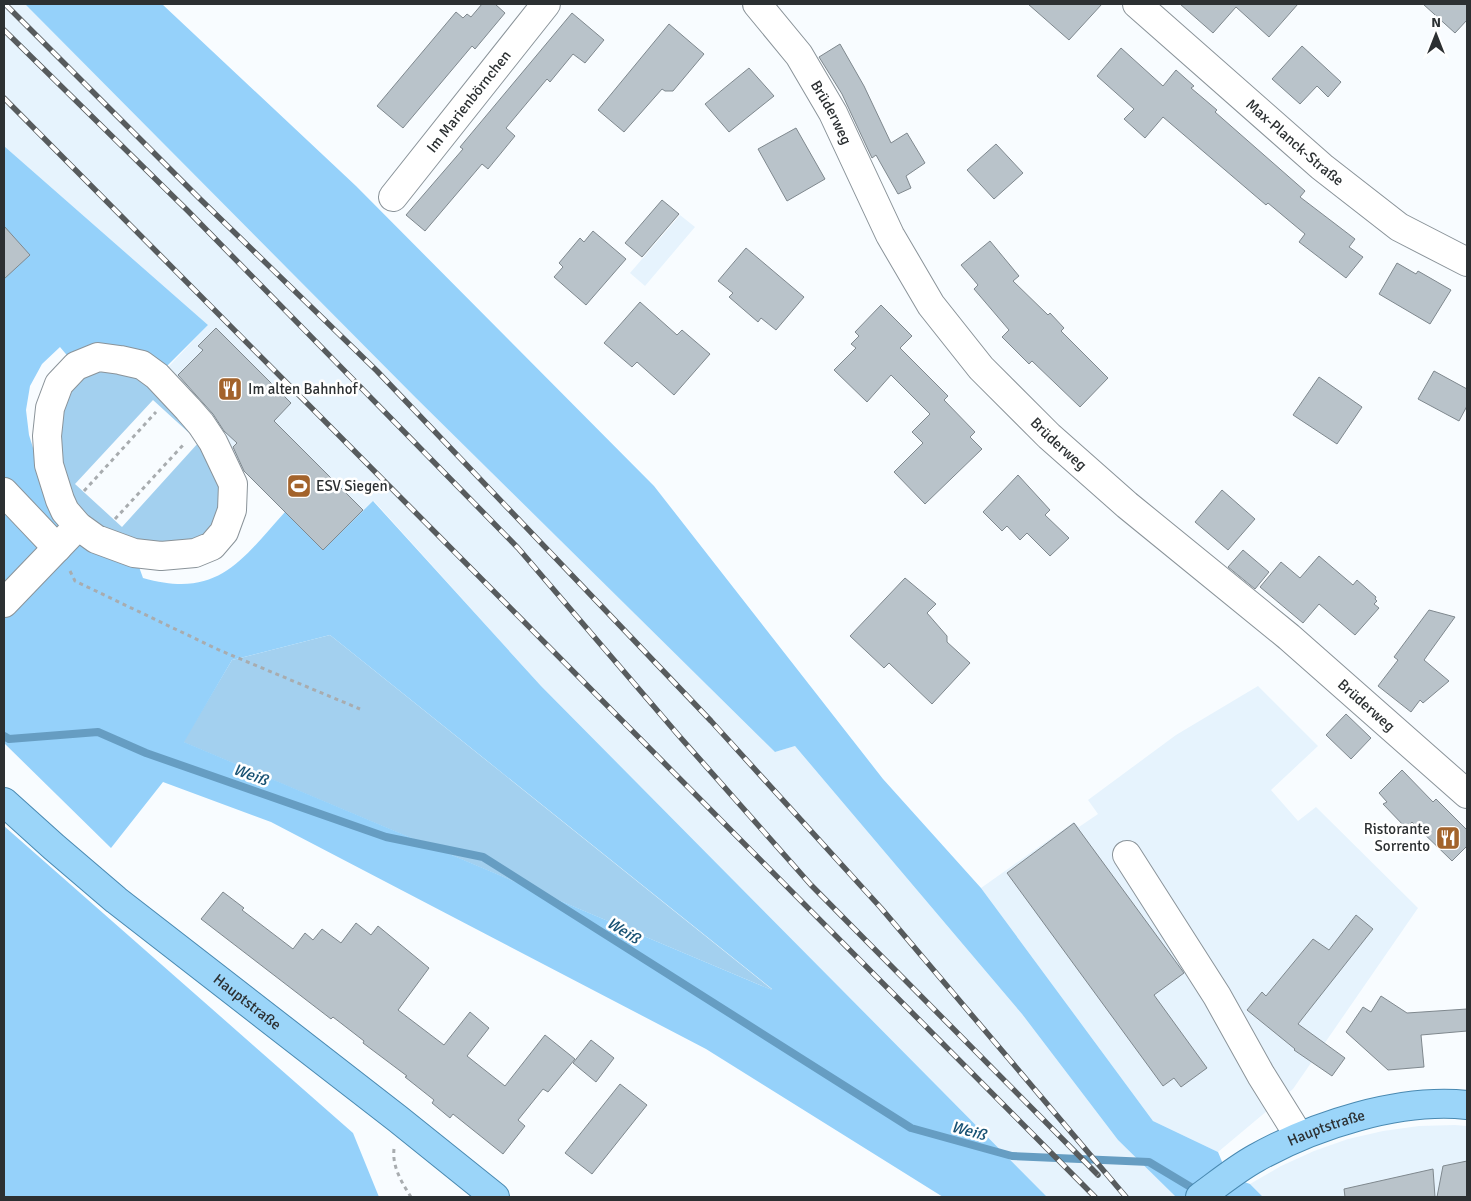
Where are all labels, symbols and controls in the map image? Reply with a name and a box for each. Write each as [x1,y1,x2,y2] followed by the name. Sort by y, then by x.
[1411,10,1461,60] north arrow
[1431,14,1441,31] text: N
[423,47,515,156] street label: Im Marienbörnchen
[807,77,855,147] street label: Brüderweg
[1242,95,1347,190] street label: Max-Planck-Straße
[217,376,243,402] restaurant icon: Im alten Bahnhof
[248,380,358,398] place label: Im alten Bahnhof
[1027,414,1090,474] street label: Brüderweg
[286,473,312,499] sports icon: ESV Siegen
[316,477,388,495] place label: ESV Siegen
[1334,675,1399,735] street label: Brüderweg
[231,760,272,791] water label: Weiß
[1364,820,1430,855] place label: Ristorante Sorrento
[1435,825,1461,851] restaurant icon: Ristorante Sorrento
[603,913,645,949] water label: Weiß
[210,970,285,1034] street label: Hauptstraße
[1285,1106,1367,1150] street label: Hauptstraße
[949,1117,989,1145] water label: Weiß

